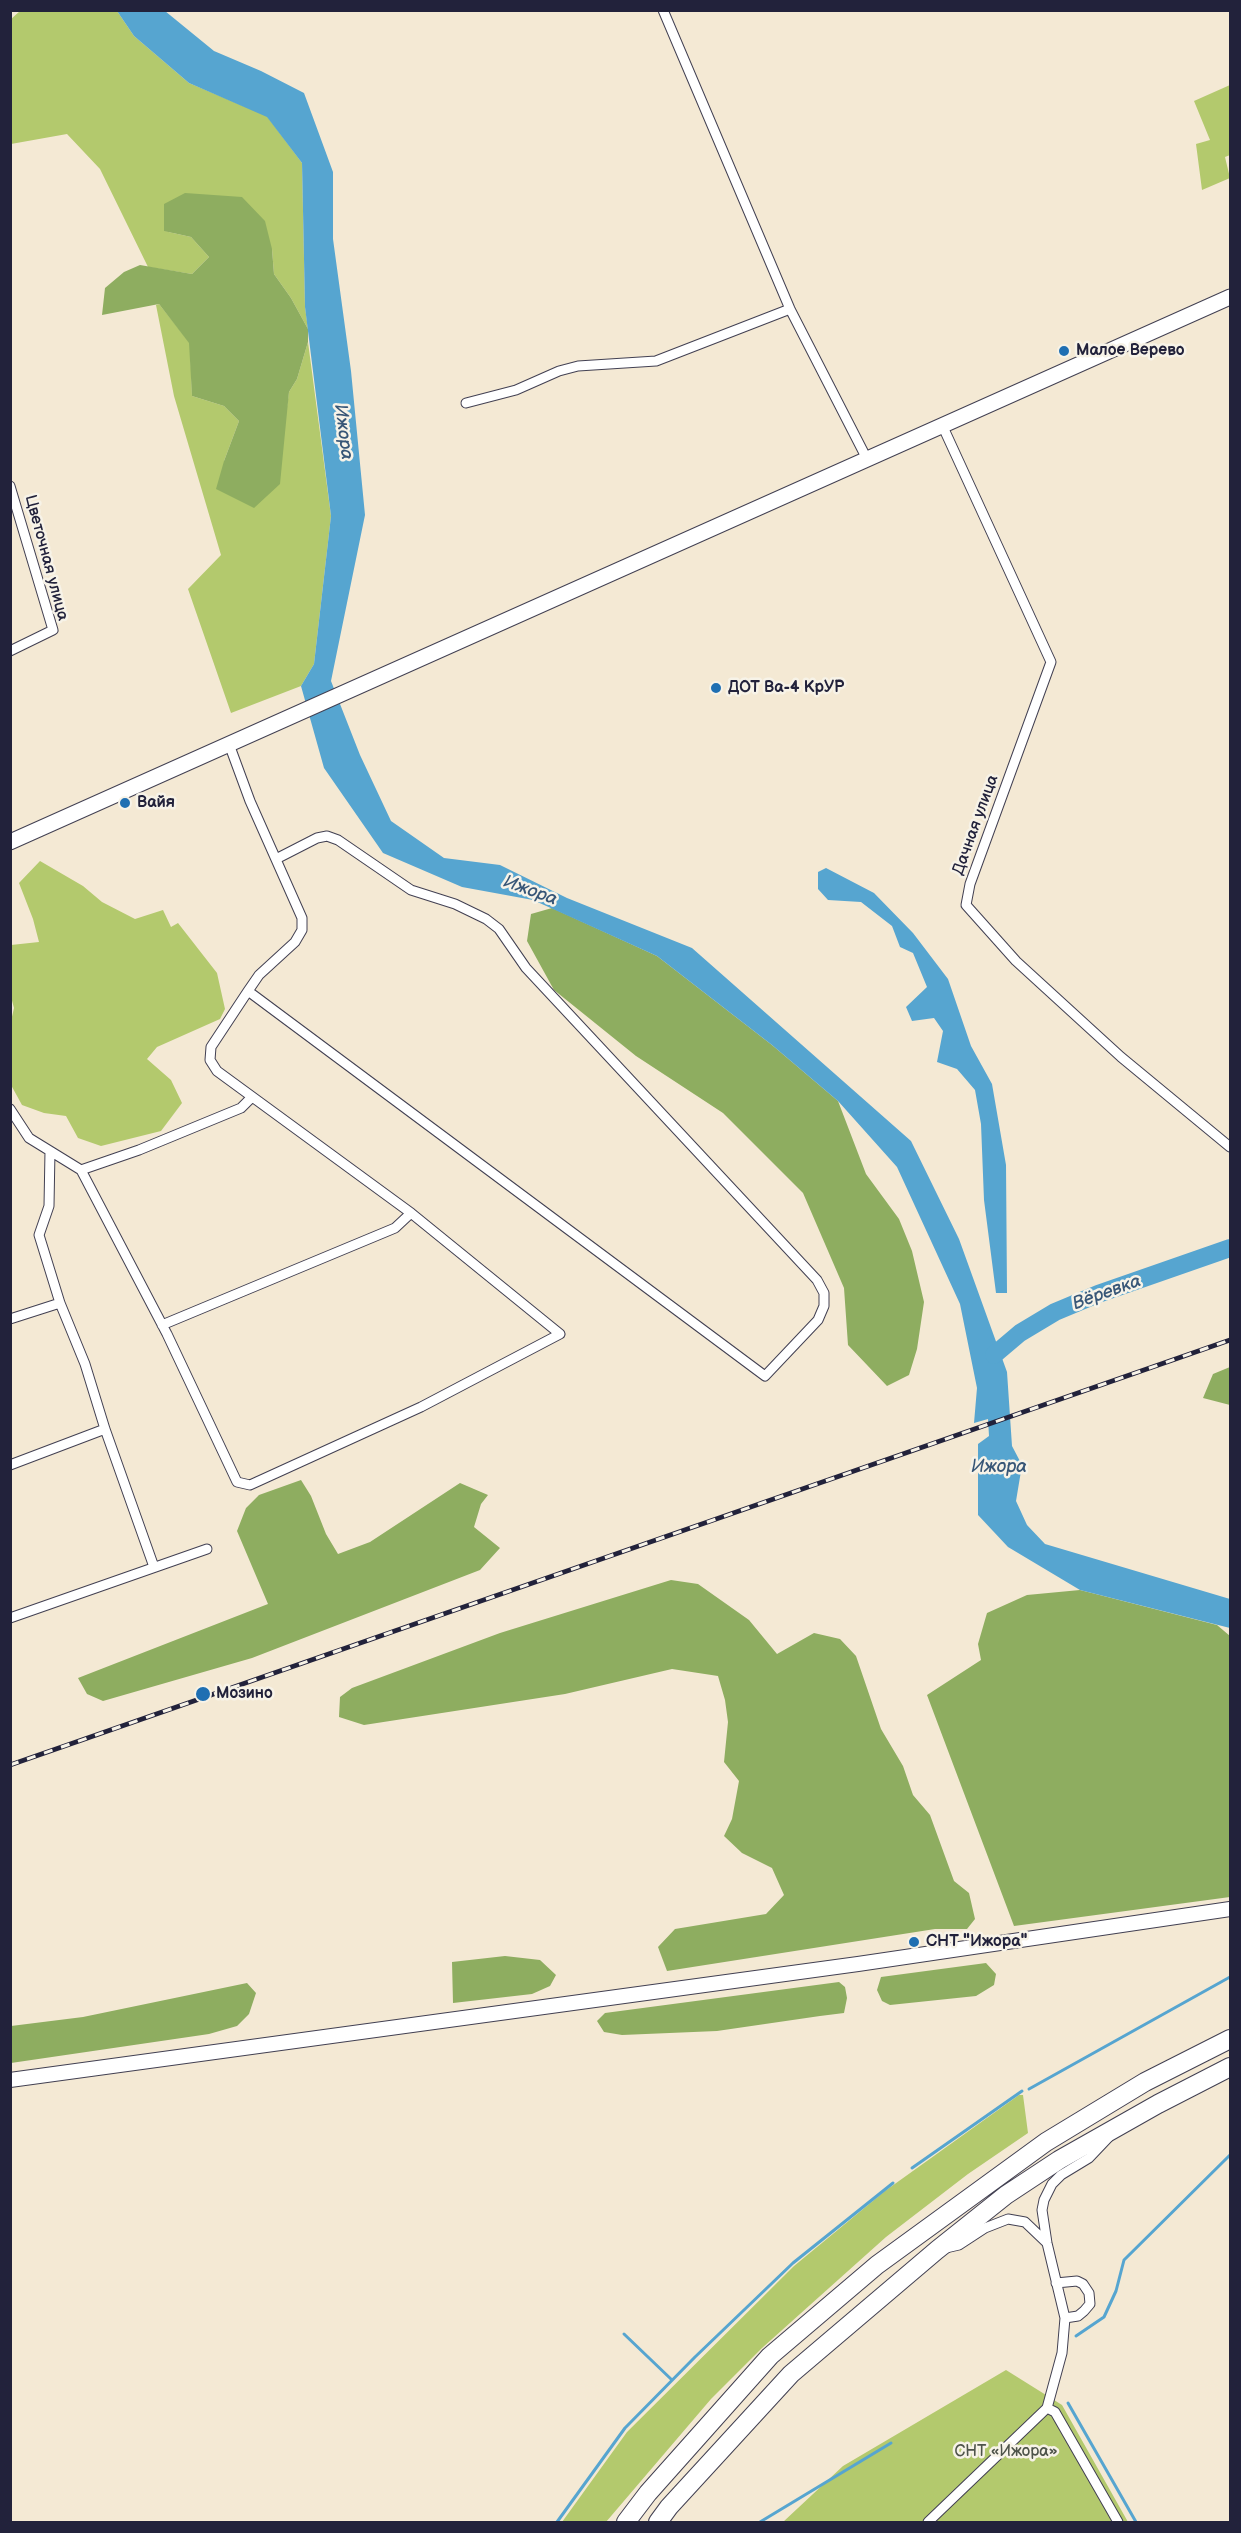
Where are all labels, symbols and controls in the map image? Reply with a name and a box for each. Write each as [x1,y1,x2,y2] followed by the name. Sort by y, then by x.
[1076,341,1185,361] place label: Малое Верево
[1057,344,1071,358] marker: Малое Верево
[329,403,357,461] water label: Ижора
[20,493,72,623] street label: Цветочная улица
[728,678,844,698] place label: ДОТ Ва-4 КрУР
[709,681,723,695] marker: ДОТ Ва-4 КрУР
[949,772,1003,878] street label: Дачная улица
[137,793,175,813] place label: Вайя
[118,796,132,810] marker: Вайя
[500,871,560,911] water label: Ижора
[1070,1271,1144,1315] water label: Вёревка
[971,1456,1027,1478] water label: Ижора
[216,1684,273,1704] place label: Мозино
[194,1685,212,1703] marker: Мозино
[926,1932,1028,1952] place label: СНТ "Ижора"
[907,1935,921,1949] marker: СНТ "Ижора"
[954,2442,1058,2462] park label: СНТ «Ижора»

